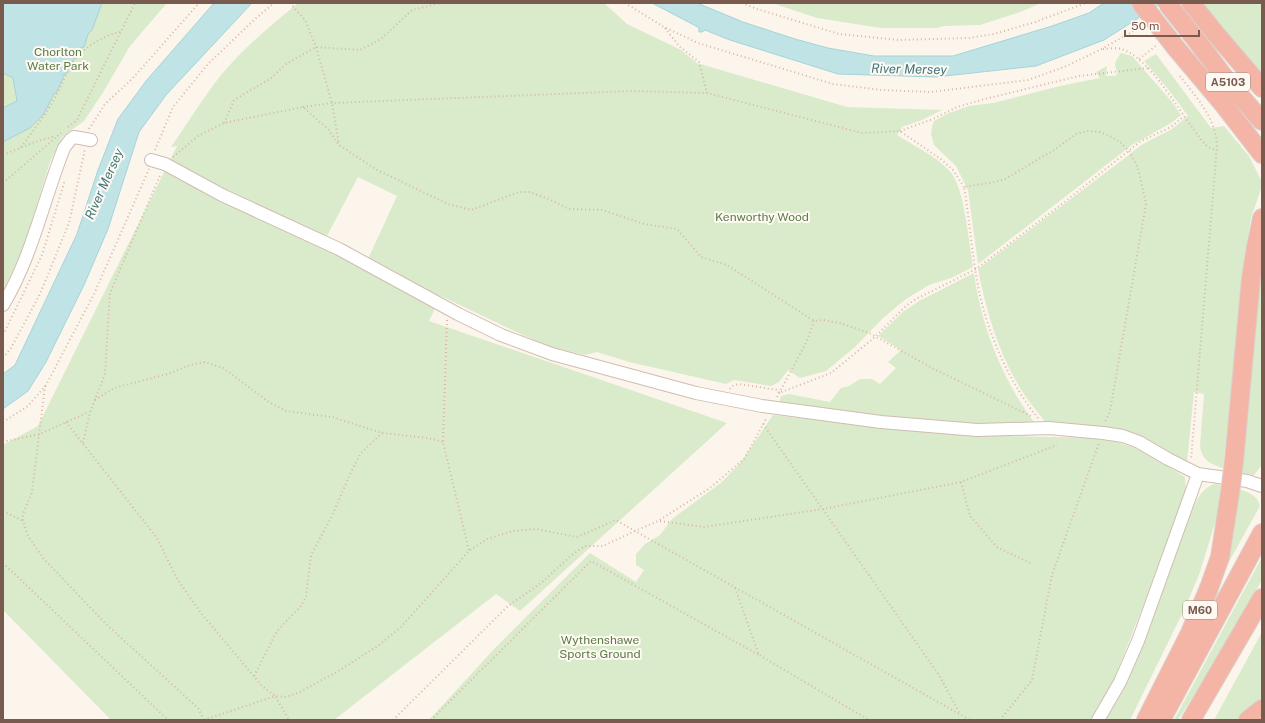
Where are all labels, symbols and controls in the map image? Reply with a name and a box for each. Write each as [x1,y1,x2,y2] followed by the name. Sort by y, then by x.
[1125,12,1199,38] scale bar
[1131,19,1159,33] text: 50 m
[27,45,89,73] park label: Chorlton Water Park
[871,61,947,77] water label: River Mersey
[1206,73,1250,91] road number: A5103
[82,146,126,222] water label: River Mersey
[715,210,809,224] park label: Kenworthy Wood
[1183,601,1217,619] road number: M60
[559,633,641,661] park label: Wythenshawe Sports Ground

